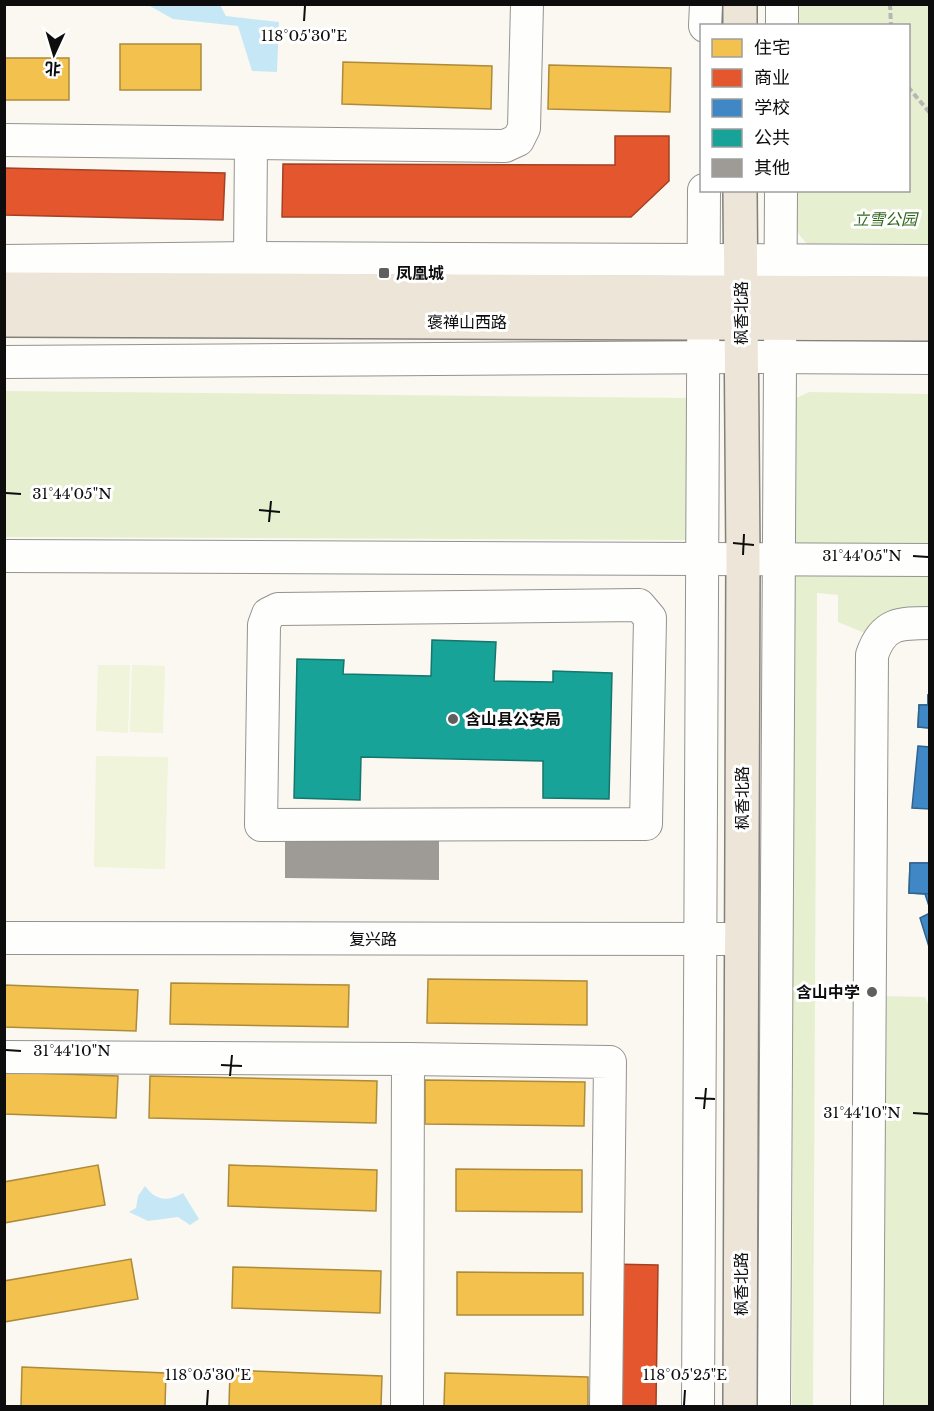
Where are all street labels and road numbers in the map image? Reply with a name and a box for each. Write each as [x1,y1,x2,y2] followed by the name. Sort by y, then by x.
[731,281,751,345] street label: 枫香北路
[427,312,507,332] street label: 褒禅山西路
[732,766,752,830] street label: 枫香北路
[349,929,397,949] street label: 复兴路
[731,1252,751,1316] street label: 枫香北路

